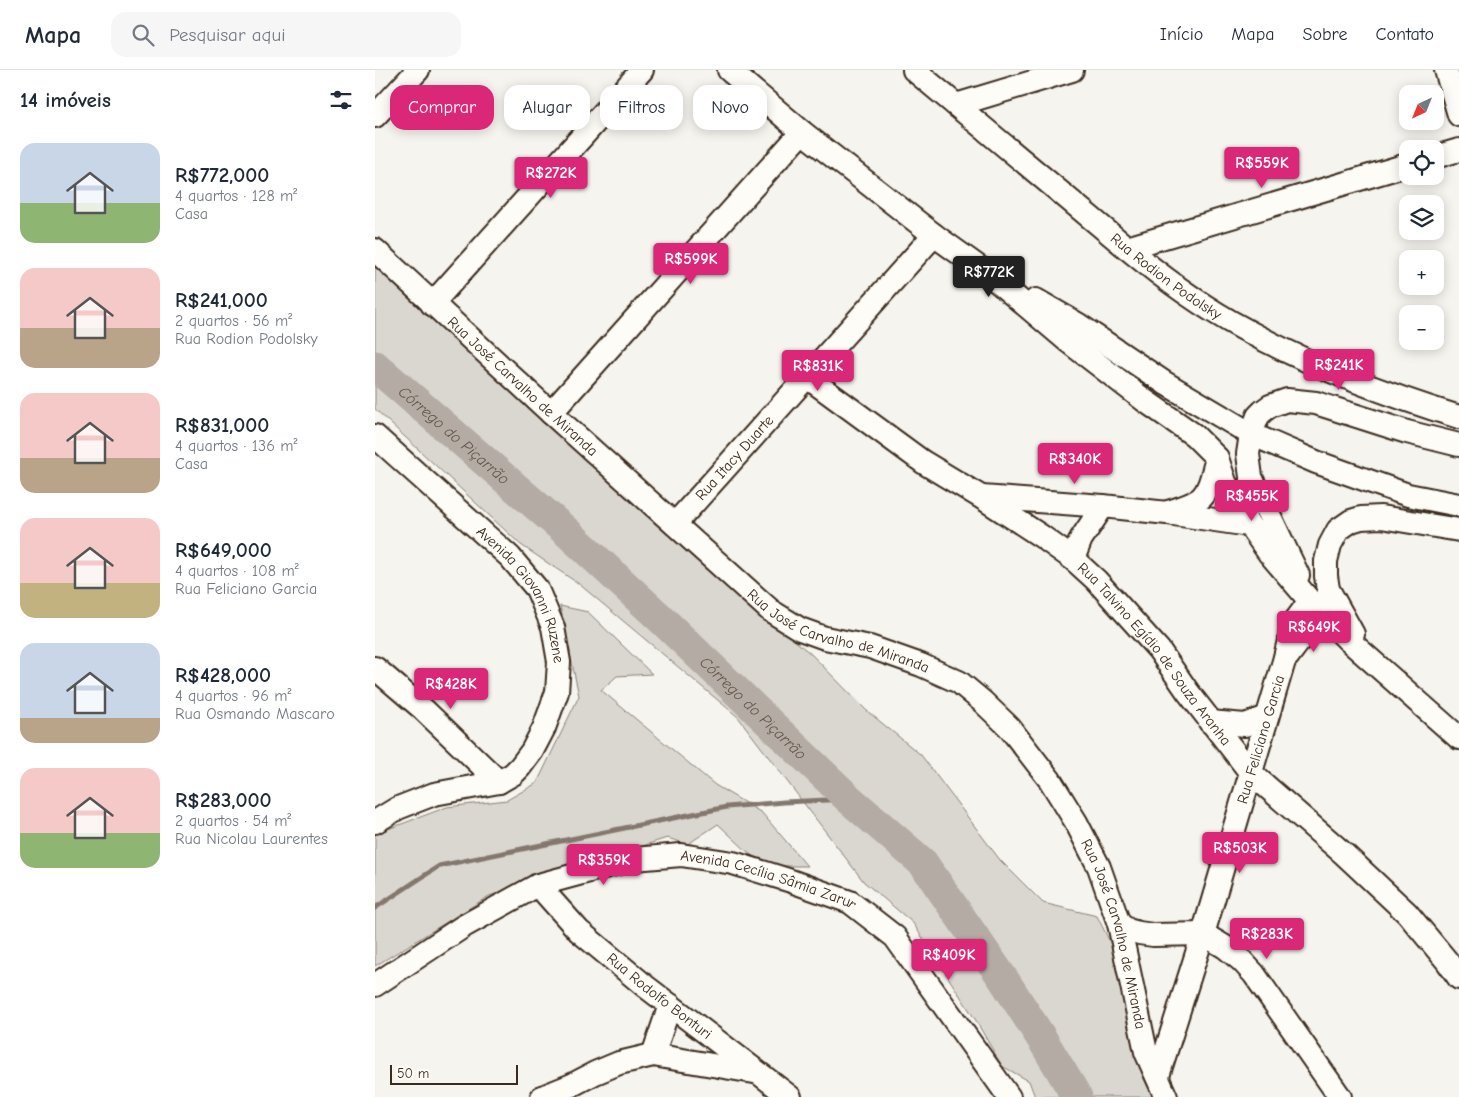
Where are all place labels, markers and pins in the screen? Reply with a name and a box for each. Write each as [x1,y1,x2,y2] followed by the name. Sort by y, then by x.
[1221,146,1303,189] pin: R$559K
[510,156,592,199] pin: R$272K
[650,242,732,285] pin: R$599K
[948,256,1030,298] pin: R$772K
[1298,348,1380,391] pin: R$241K
[777,350,859,392] pin: R$831K
[1034,442,1116,485] pin: R$340K
[1211,480,1293,522] pin: R$455K
[1273,610,1355,653] pin: R$649K
[410,668,492,710] pin: R$428K
[1199,832,1281,874] pin: R$503K
[563,844,645,886] pin: R$359K
[1226,918,1308,960] pin: R$283K
[908,938,990,981] pin: R$409K

